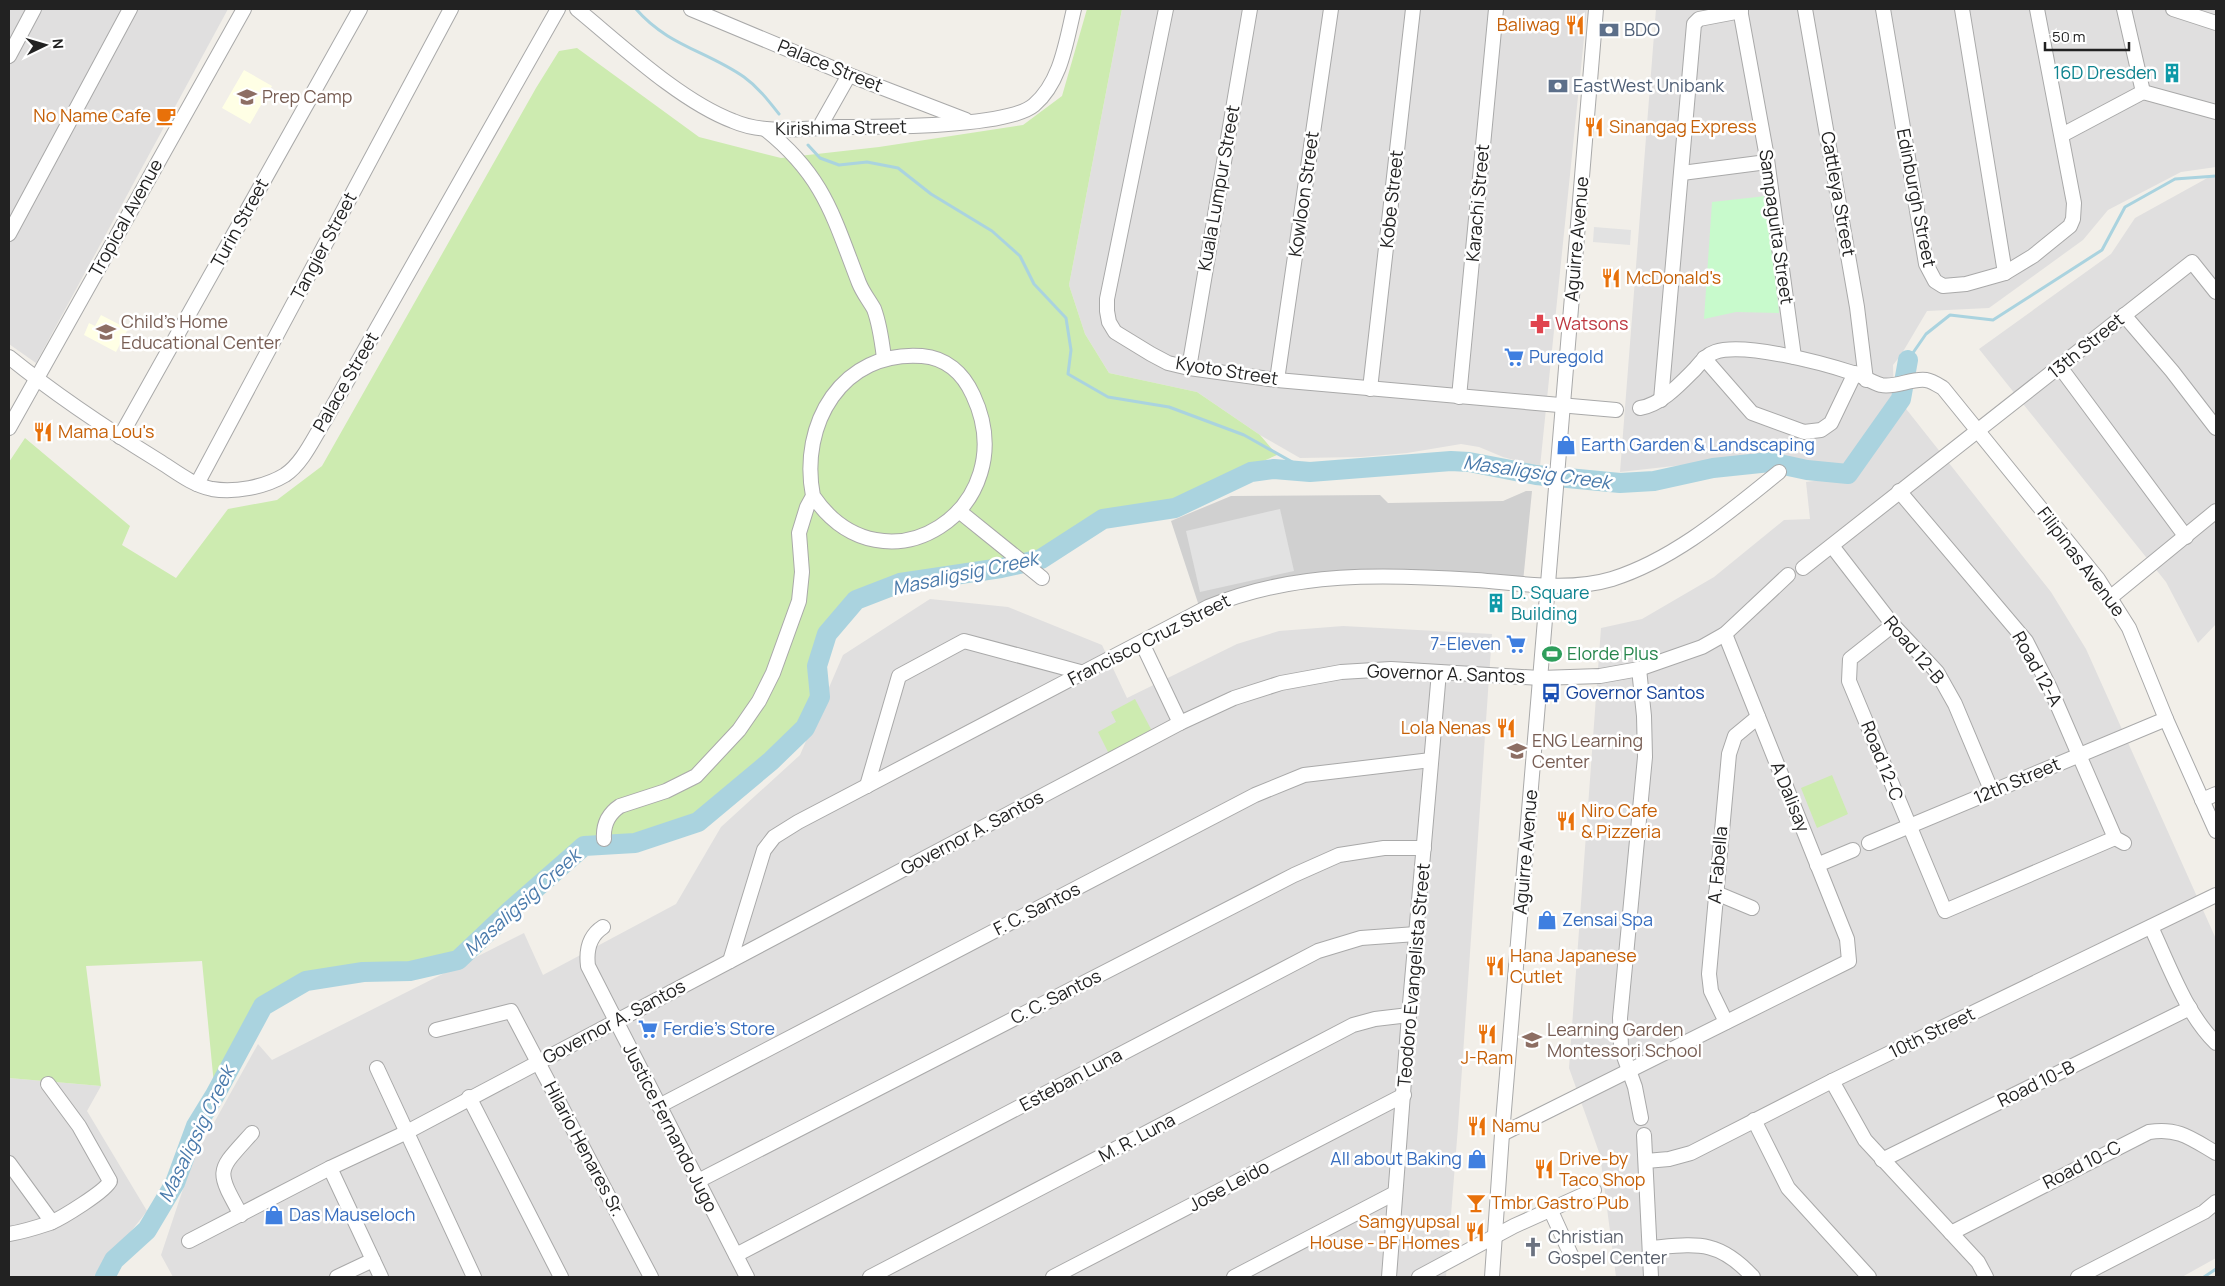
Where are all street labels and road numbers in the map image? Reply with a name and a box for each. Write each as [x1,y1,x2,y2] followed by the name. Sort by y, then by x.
[774,33,886,97] street label: Palace Street
[1192,103,1244,273] street label: Kuala Lumpur Street
[775,114,907,140] street label: Kirishima Street
[1892,126,1942,269] street label: Edinburgh Street
[1282,129,1324,258] street label: Kowloon Street
[1816,130,1862,258] street label: Cattleya Street
[1460,143,1494,263] street label: Karachi Street
[1754,148,1800,306] street label: Sampaguita Street
[1374,149,1408,249] street label: Kobe Street
[83,154,167,281] street label: Tropical Avenue
[205,174,273,271] street label: Turin Street
[1559,175,1593,302] street label: Aguirre Avenue
[285,188,362,303] street label: Tangier Street
[2042,307,2128,383] street label: 13th Street
[307,327,383,436] street label: Palace Street
[1174,350,1280,390] street label: Kyoto Street
[2033,502,2131,621] street label: Filipinas Avenue
[1063,588,1234,690] street label: Francisco Cruz Street
[1879,610,1950,689] street label: Road 12-B
[2007,627,2069,711] street label: Road 12-A
[1366,658,1526,688] street label: Governor A. Santos
[1856,717,1910,804] street label: Road 12-C
[1970,751,2063,809] street label: 12th Street
[1766,758,1816,836] street label: A Dalisay
[896,784,1047,880] street label: Governor A. Santos
[1508,788,1542,915] street label: Aguirre Avenue
[1702,825,1732,905] street label: A. Fabella
[1391,862,1435,1088] street label: Teodoro Evangelista Street
[989,876,1084,940] street label: F. C. Santos
[1006,963,1105,1029] street label: C. C. Santos
[538,973,689,1069] street label: Governor A. Santos
[1885,1001,1978,1063] street label: 10th Street
[618,1039,724,1216] street label: Justice Fernando Jugo
[1015,1042,1126,1116] street label: Esteban Luna
[1993,1054,2078,1112] street label: Road 10-B
[539,1077,631,1220] street label: Hilario Henares Sr.
[1094,1107,1179,1167] street label: M. R. Luna
[2038,1134,2125,1194] street label: Road 10-C
[1184,1154,1273,1216] street label: Jose Leido

